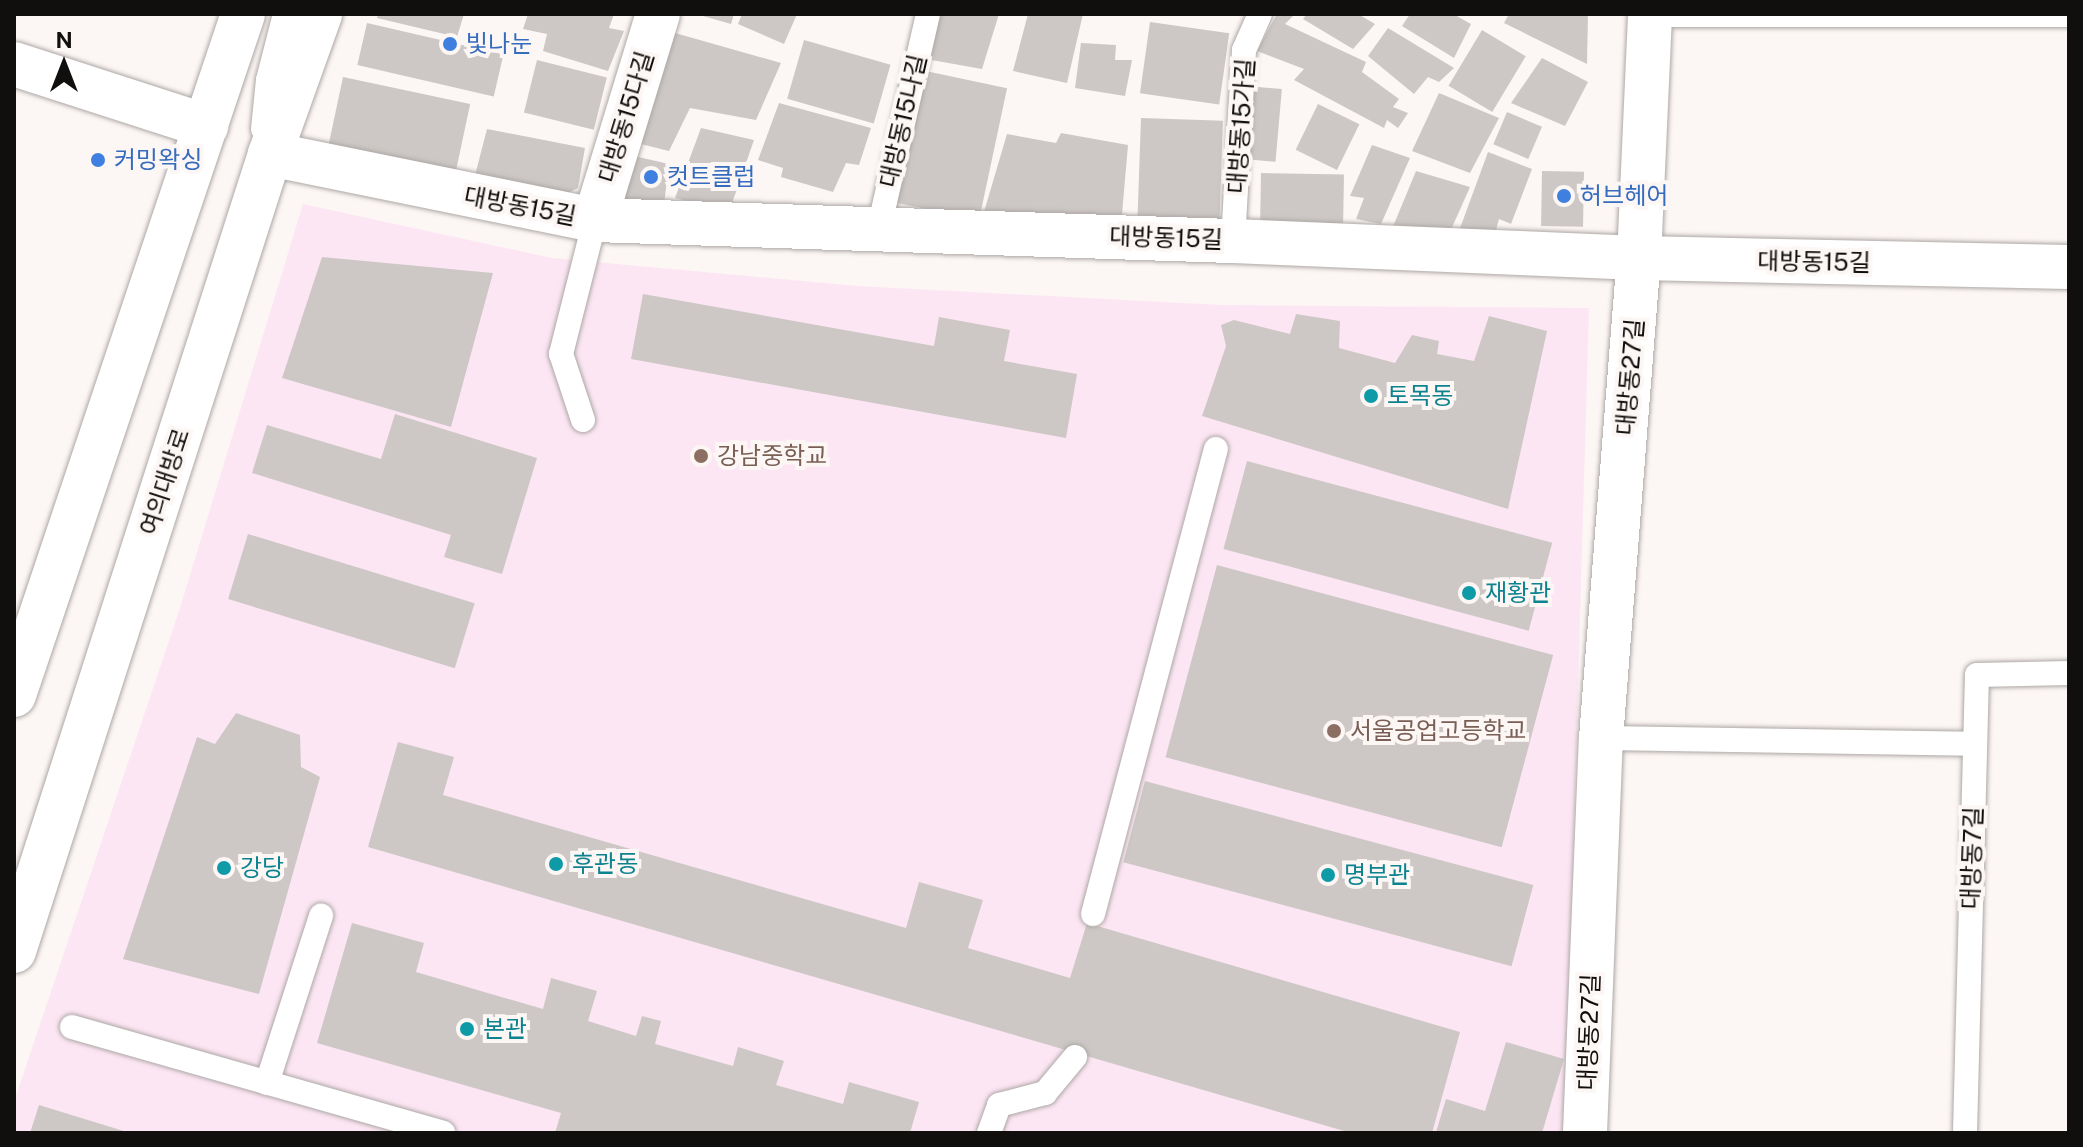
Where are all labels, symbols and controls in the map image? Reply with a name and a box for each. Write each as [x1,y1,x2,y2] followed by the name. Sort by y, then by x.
[24,24,104,104] north arrow
[55,27,73,53] text: N
[466,30,532,58] place label: 빛나눈
[441,35,459,53] marker: 빛나눈
[592,48,660,186] street label: 대방동15다길
[874,52,932,190] street label: 대방동15나길
[1222,57,1260,195] street label: 대방동15가길
[114,146,202,174] place label: 커밍왁싱
[89,151,107,169] marker: 커밍왁싱
[667,163,755,191] place label: 컷트클럽
[642,168,660,186] marker: 컷트클럽
[462,181,578,231] street label: 대방동15길
[1580,182,1668,210] place label: 허브헤어
[1555,187,1573,205] marker: 허브헤어
[1109,222,1223,254] street label: 대방동15길
[1757,247,1871,277] street label: 대방동15길
[1611,317,1649,437] street label: 대방동27길
[1387,382,1453,410] place label: 토목동
[1362,387,1380,405] marker: 토목동
[134,425,196,539] street label: 여의대방로
[717,442,827,470] place label: 강남중학교
[692,447,710,465] marker: 강남중학교
[1485,579,1551,607] place label: 재황관
[1460,584,1478,602] marker: 재황관
[1350,717,1527,745] place label: 서울공업고등학교
[1325,722,1343,740] marker: 서울공업고등학교
[1956,806,1988,910] street label: 대방동7길
[572,850,638,878] place label: 후관동
[240,854,284,882] place label: 강당
[547,855,565,873] marker: 후관동
[215,859,233,877] marker: 강당
[1344,861,1410,889] place label: 명부관
[1319,866,1337,884] marker: 명부관
[1573,973,1605,1091] street label: 대방동27길
[483,1015,527,1043] place label: 본관
[458,1020,476,1038] marker: 본관

